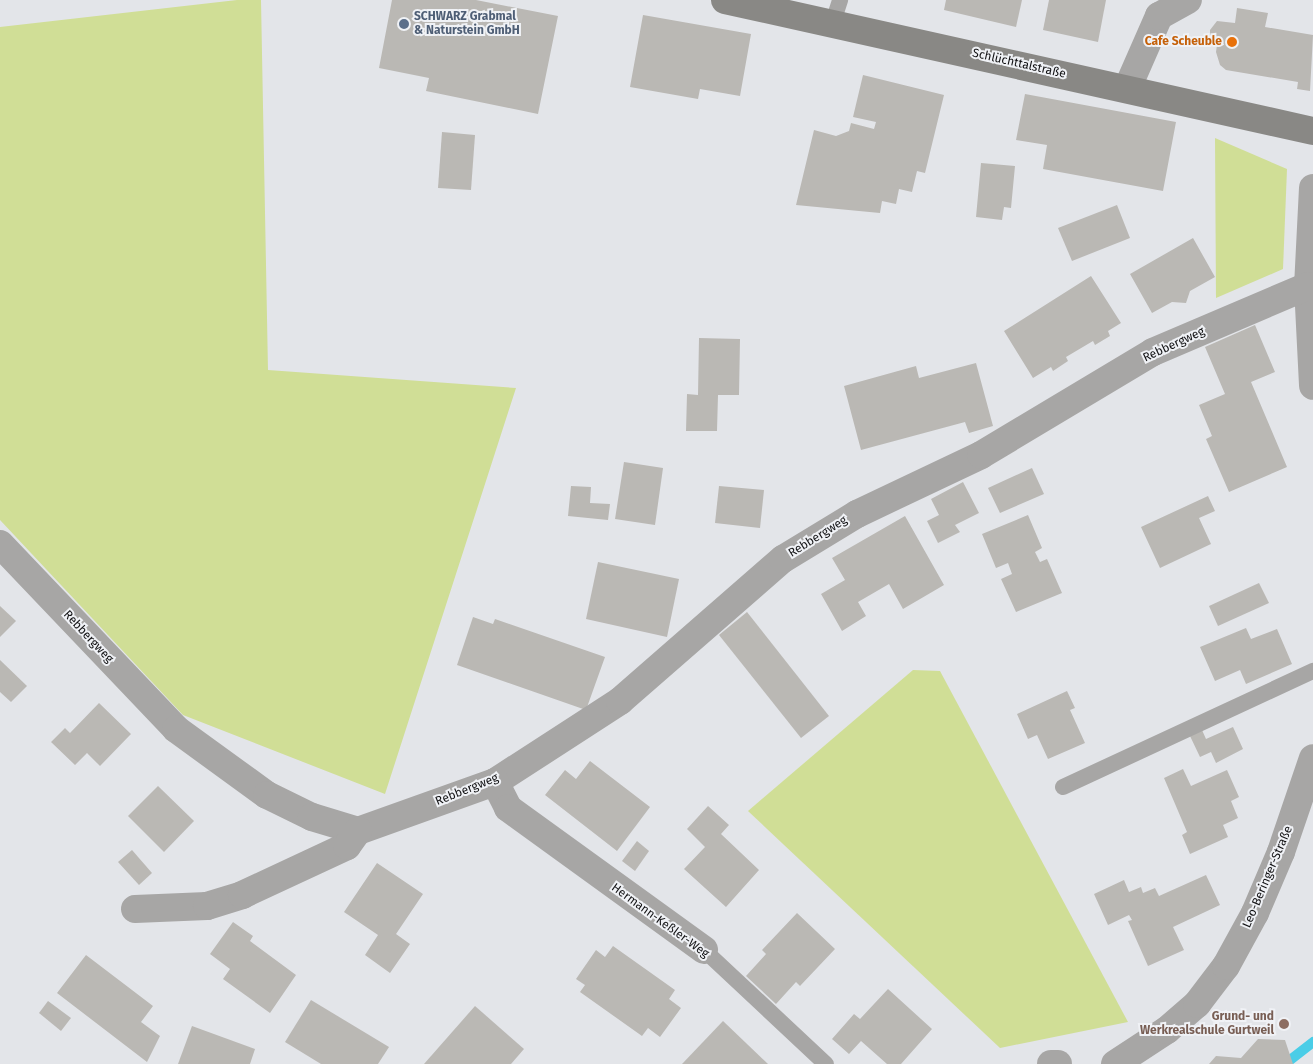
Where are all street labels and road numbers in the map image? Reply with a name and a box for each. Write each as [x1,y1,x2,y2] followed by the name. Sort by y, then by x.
[971,46,1067,82] street label: Schlüchttalstraße
[1141,324,1207,366] street label: Rebbergweg
[786,513,850,561] street label: Rebbergweg
[60,608,116,666] street label: Rebbergweg
[433,771,501,809] street label: Rebbergweg
[1240,824,1296,930] street label: Leo-Beringer-Straße
[608,881,712,961] street label: Hermann-Keßler-Weg

